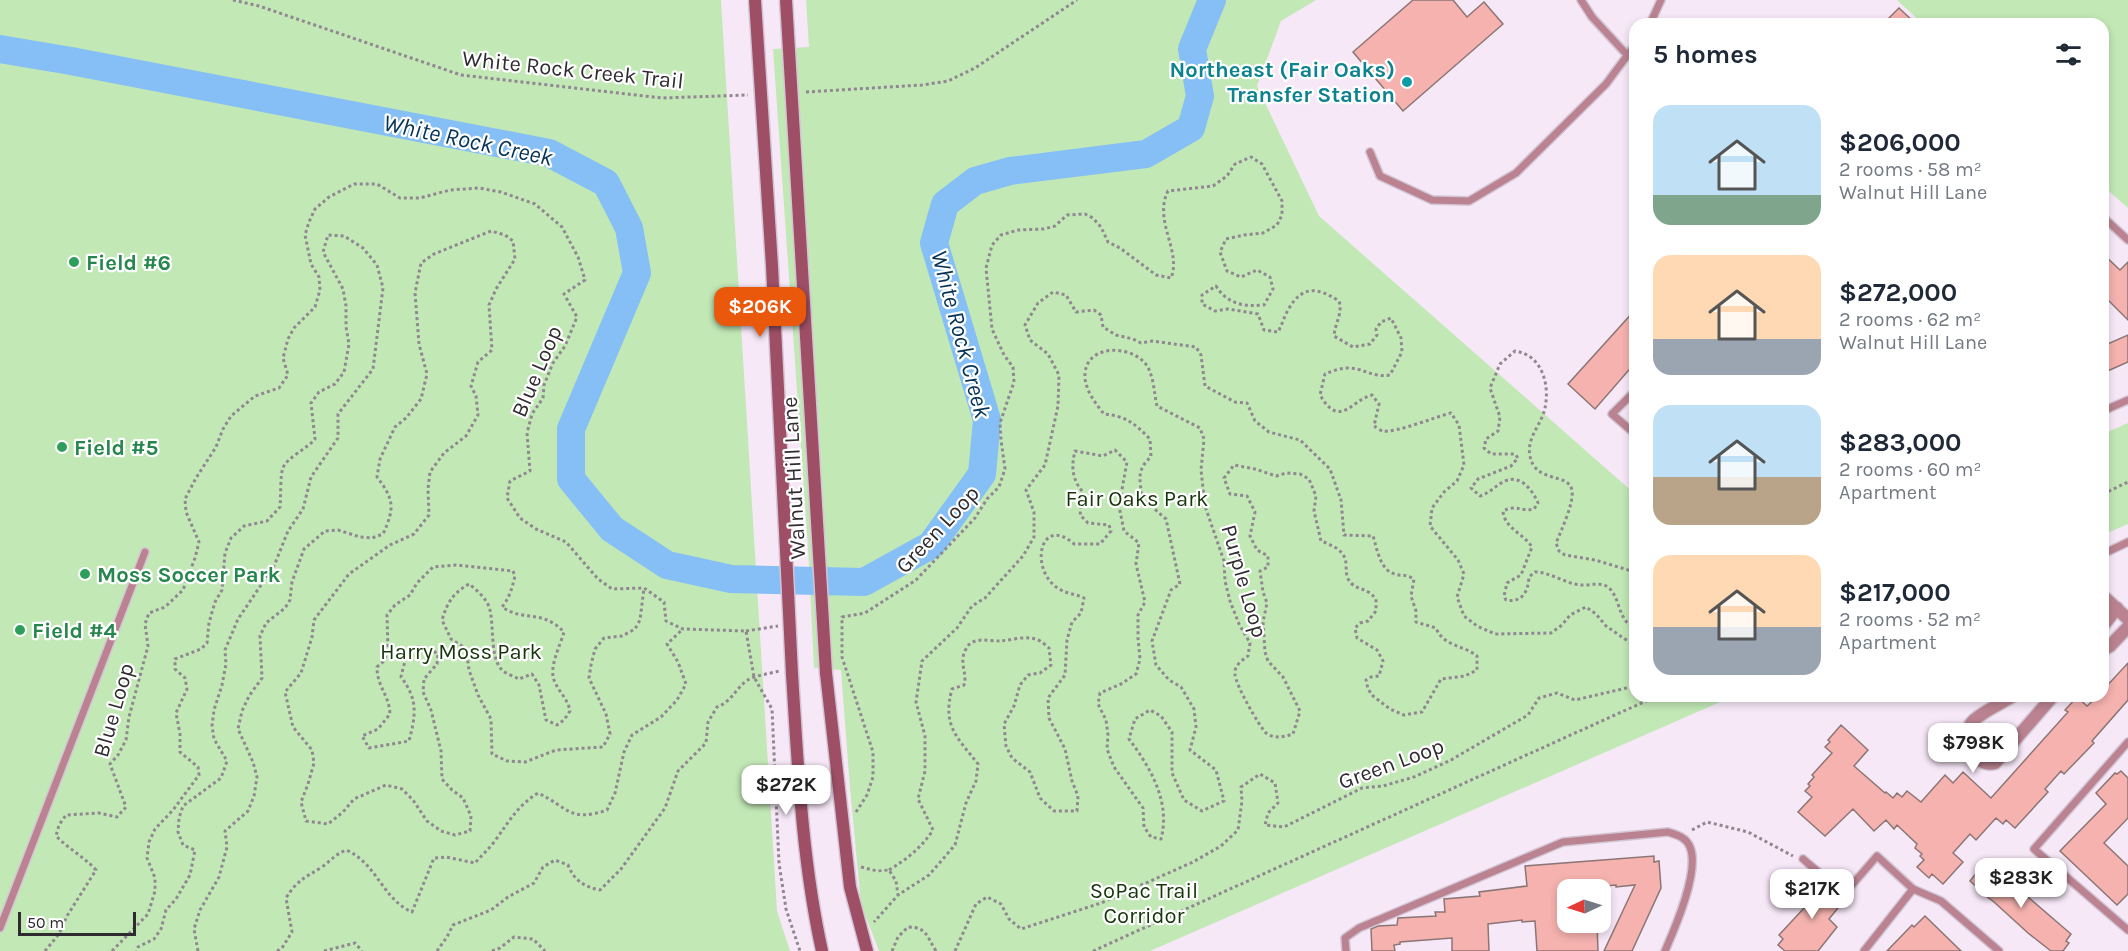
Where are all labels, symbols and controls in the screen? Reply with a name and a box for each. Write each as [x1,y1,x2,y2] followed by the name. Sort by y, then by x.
[2052,38,2085,71] icon: filters
[1653,39,1758,70] text: 5 homes
[461,45,685,95] street label: White Rock Creek Trail
[1170,57,1395,108] place label: Northeast (Fair Oaks) Transfer Station
[1400,75,1414,89] marker: Northeast (Fair Oaks) Transfer Station
[381,108,556,172] water label: White Rock Creek
[1839,127,1961,158] text: $206,000
[1701,129,1773,201] icon: home
[1839,158,1982,181] text: 2 rooms · 58 m²
[1839,181,1987,204] text: Walnut Hill Lane
[925,247,997,422] water label: White Rock Creek
[86,250,171,276] place label: Field #6
[67,255,81,269] marker: Field #6
[1839,277,1957,308] text: $272,000
[1701,279,1773,351] icon: home
[718,287,802,338] pin: $206K
[728,295,792,318] text: $206K
[1839,308,1981,331] text: 2 rooms · 62 m²
[506,322,568,421] street label: Blue Loop
[1839,331,1987,354] text: Walnut Hill Lane
[777,396,811,560] street label: Walnut Hill Lane
[1839,427,1962,458] text: $283,000
[1701,429,1773,501] icon: home
[74,435,158,461] place label: Field #5
[55,440,69,454] marker: Field #5
[1839,458,1982,481] text: 2 rooms · 60 m²
[891,480,985,579] street label: Green Loop
[1839,481,1937,504] text: Apartment
[1066,486,1208,512] park label: Fair Oaks Park
[1216,522,1273,641] street label: Purple Loop
[97,562,280,588] place label: Moss Soccer Park
[78,567,92,581] marker: Moss Soccer Park
[1839,577,1951,608] text: $217,000
[1701,579,1773,651] icon: home
[1839,608,1981,631] text: 2 rooms · 52 m²
[32,618,117,644] place label: Field #4
[13,623,27,637] marker: Field #4
[1839,631,1937,654] text: Apartment
[380,639,542,665] park label: Harry Moss Park
[88,660,140,760] street label: Blue Loop
[1931,723,2015,774] pin: $798K
[1942,731,2004,754] text: $798K
[1335,733,1448,795] street label: Green Loop
[744,765,828,816] pin: $272K
[755,773,817,796] text: $272K
[1979,858,2063,909] pin: $283K
[1989,866,2053,889] text: $283K
[1770,869,1854,920] pin: $217K
[1784,877,1840,900] text: $217K
[1090,878,1198,929] park label: SoPac Trail Corridor
[1557,879,1611,933] north arrow
[1557,879,1611,933] map controls
[18,909,136,936] scale bar
[27,913,64,932] text: 50 m

